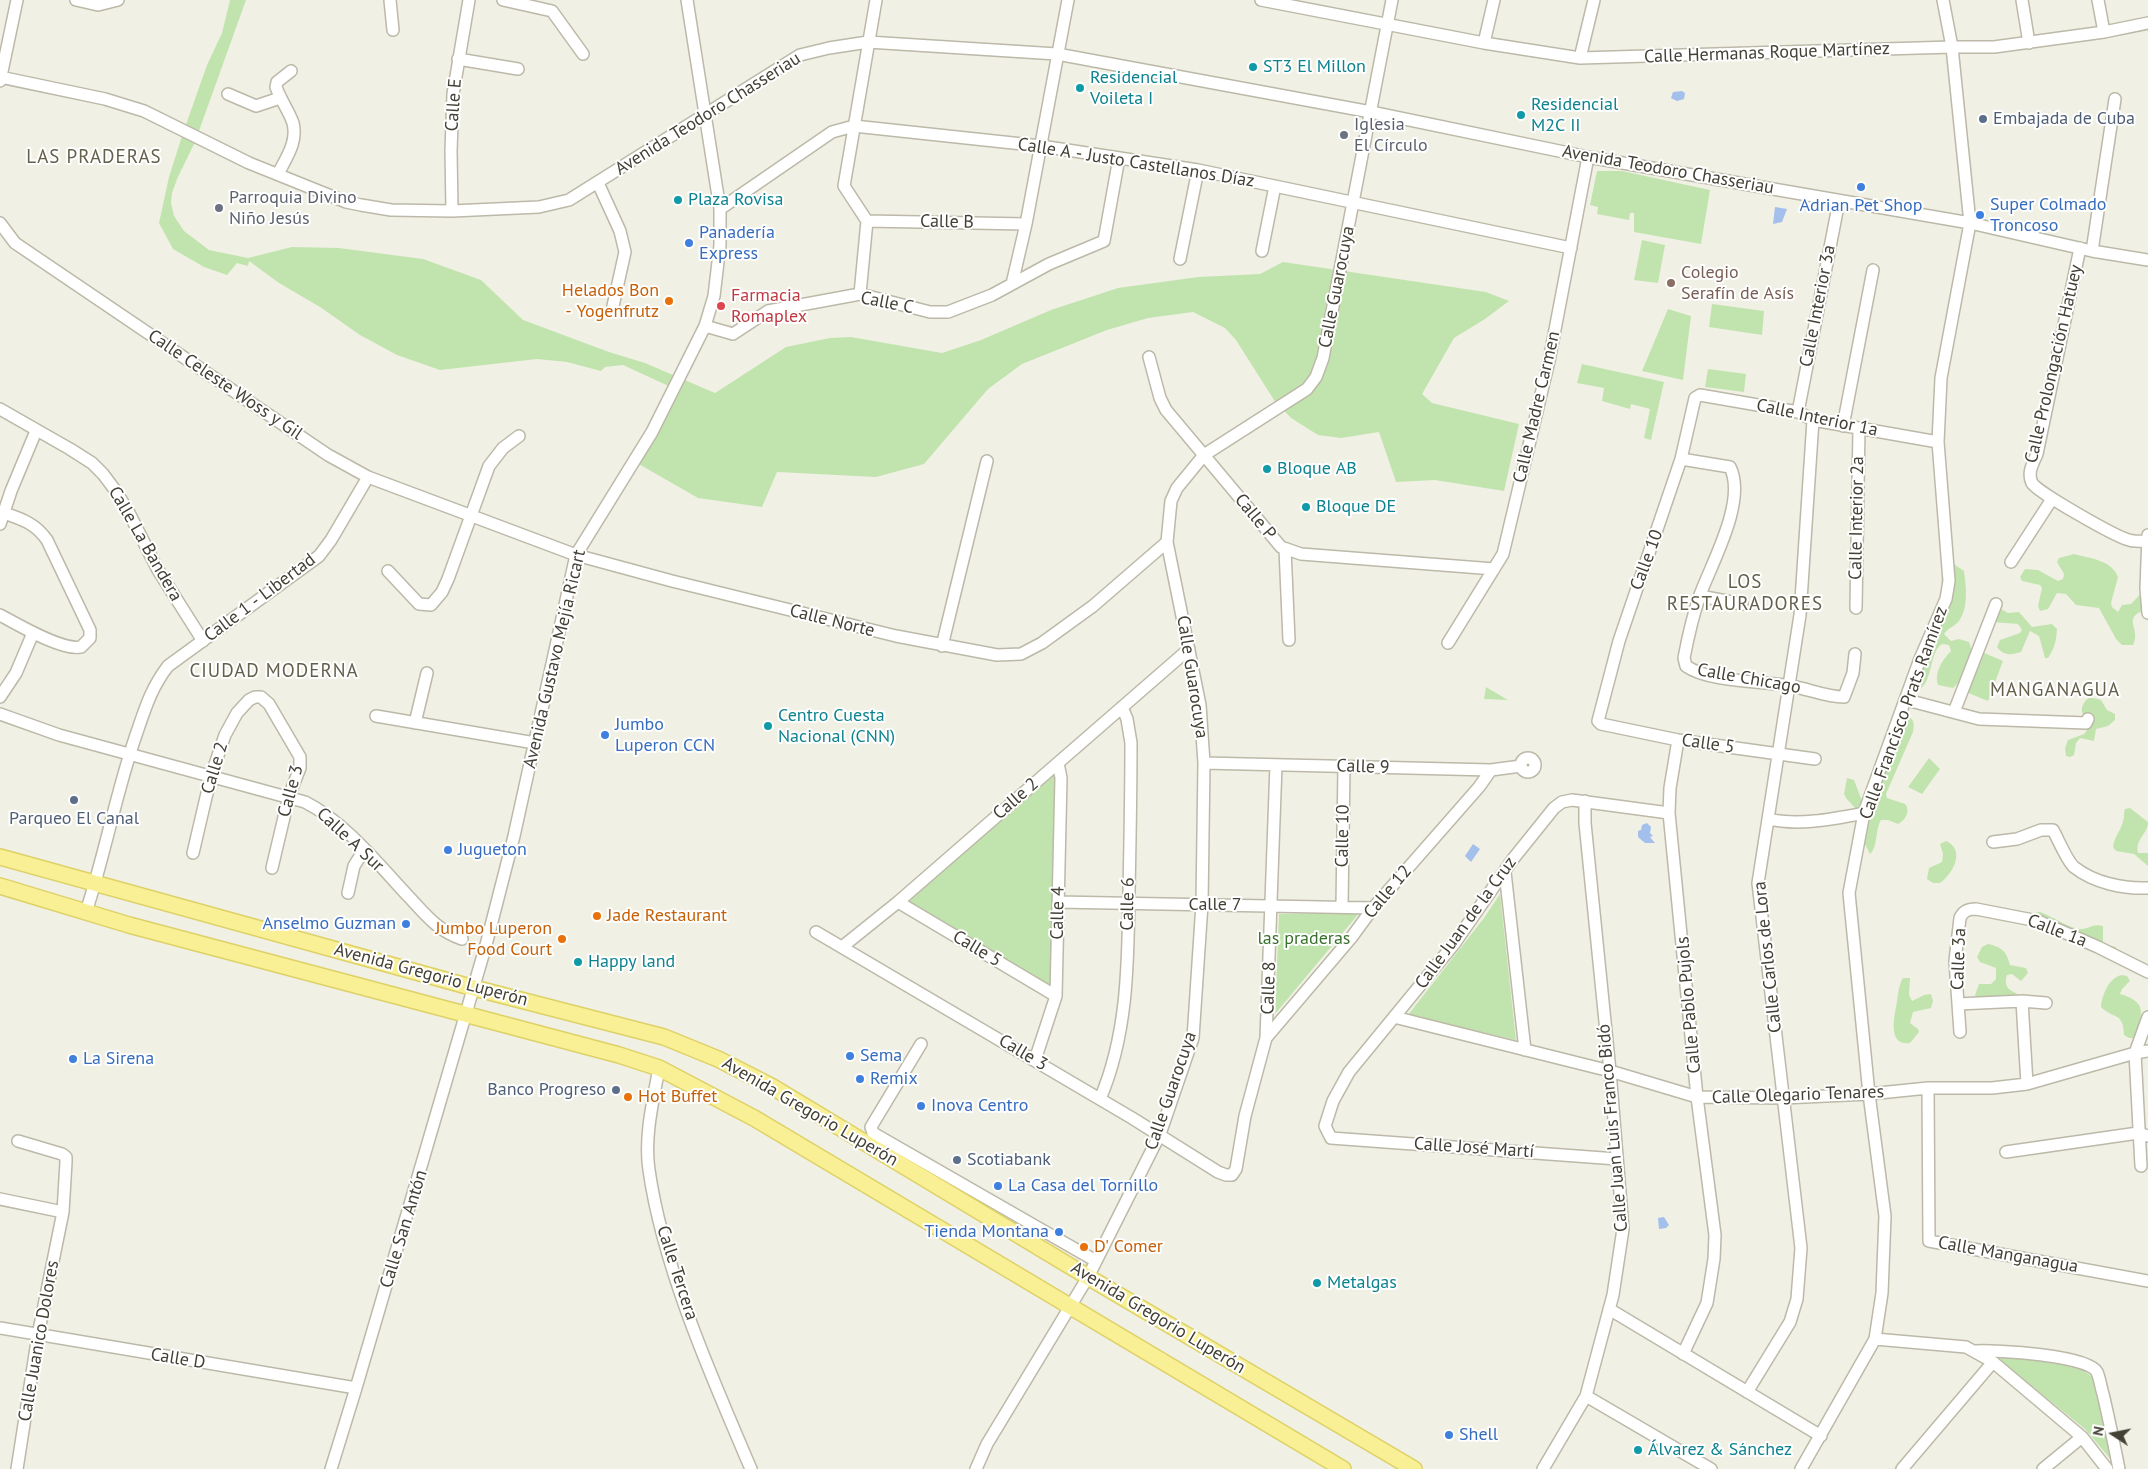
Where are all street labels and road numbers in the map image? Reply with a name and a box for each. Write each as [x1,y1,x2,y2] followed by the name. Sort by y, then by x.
[1644,38,1890,68] street label: Calle Hermanas Roque Martínez
[611,48,805,180] street label: Avenida Teodoro Chasseriau
[441,78,467,132] street label: Calle E
[1016,134,1256,192] street label: Calle A - Justo Castellanos Díaz
[1560,141,1776,199] street label: Avenida Teodoro Chasseriau
[920,211,974,233] street label: Calle B
[1315,224,1359,350] street label: Calle Guarocuya
[1796,243,1840,369] street label: Calle Interior 3a
[2021,263,2087,465] street label: Calle Prolongación Hatuey
[859,287,915,319] street label: Calle C
[144,325,306,445] street label: Calle Celeste Woss y Gil
[1509,329,1565,485] street label: Calle Madre Carmen
[1754,395,1880,441] street label: Calle Interior 1a
[1845,456,1869,580] street label: Calle Interior 2a
[103,483,187,605] street label: Calle La Bandera
[1230,490,1280,544] street label: Calle P
[1626,527,1668,593] street label: Calle 10
[519,547,591,771] street label: Avenida Gustavo Mejía Ricart
[200,549,320,647] street label: Calle 1 - Libertad
[787,600,877,642] street label: Calle Norte
[1855,603,1953,823] street label: Calle Francisco Prats Ramírez
[1172,614,1212,740] street label: Calle Guarocuya
[1696,659,1802,699] street label: Calle Chicago
[1680,730,1736,758] street label: Calle 5
[197,739,233,797] street label: Calle 2
[1336,755,1390,779] street label: Calle 9
[274,763,308,819] street label: Calle 3
[989,773,1043,825] street label: Calle 2
[312,803,388,877] street label: Calle A Sur
[1332,804,1354,868] street label: Calle 10
[1411,853,1521,993] street label: Calle Juan de la Cruz
[1359,861,1417,923] street label: Calle 12
[1117,877,1139,931] street label: Calle 6
[1749,880,1787,1034] street label: Calle Carlos de Lora
[1047,886,1069,940] street label: Calle 4
[1188,894,1242,916] street label: Calle 7
[2024,910,2090,952] street label: Calle 1a
[949,926,1005,972] street label: Calle 5
[1947,928,1971,990] street label: Calle 3a
[1672,936,1706,1074] street label: Calle Pablo Pujols
[332,939,530,1011] street label: Avenida Gregorio Luperón
[1257,961,1281,1015] street label: Calle 8
[1593,1023,1633,1233] street label: Calle Juan Luis Franco Bidó
[1141,1029,1201,1153] street label: Calle Guarocuya
[995,1030,1051,1076] street label: Calle 3
[718,1053,902,1171] street label: Avenida Gregorio Luperón
[1712,1081,1884,1109] street label: Calle Olegario Tenares
[1413,1133,1535,1163] street label: Calle José Martí
[376,1167,432,1291] street label: Calle San Antón
[652,1223,702,1323] street label: Calle Tercera
[1936,1232,2080,1278] street label: Calle Manganagua
[1067,1257,1249,1379] street label: Avenida Gregorio Luperón
[14,1259,64,1423] street label: Calle Juanico Dolores
[149,1344,207,1374] street label: Calle D

